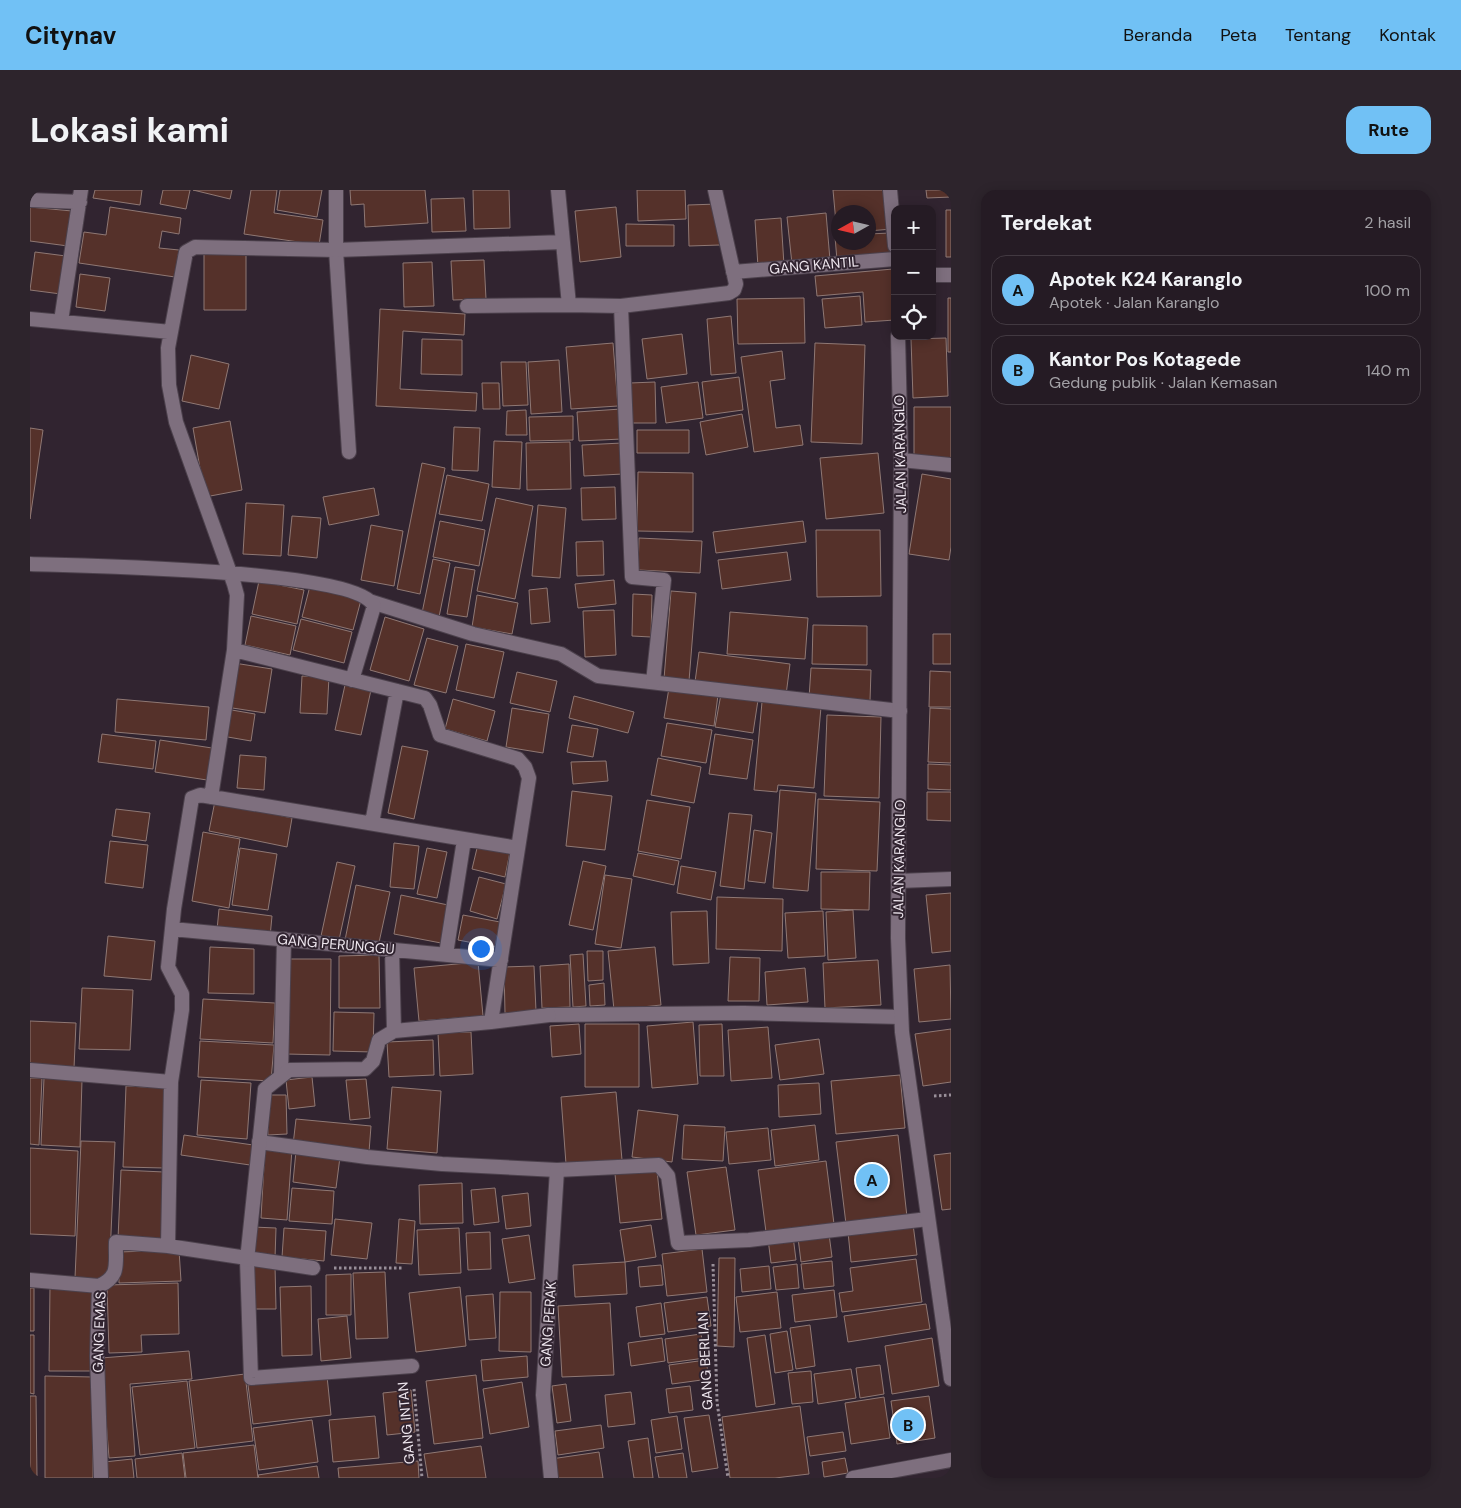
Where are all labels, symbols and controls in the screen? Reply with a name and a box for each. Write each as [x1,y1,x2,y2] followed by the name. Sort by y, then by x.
[25,20,116,51] text: Citynav
[1123,23,1192,47] text: Beranda
[1220,23,1257,47] text: Peta
[1285,23,1351,47] text: Tentang
[1379,23,1436,47] text: Kontak
[1346,106,1431,154] button: Rute
[30,107,229,153] text: Lokasi kami
[831,205,876,250] north arrow
[891,205,936,340] map controls
[891,205,936,250] button: +
[1001,209,1092,237] text: Terdekat
[1364,212,1411,233] text: 2 hasil
[891,250,936,295] button: −
[769,252,859,278] street label: GANG KANTIL
[1049,267,1243,292] text: Apotek K24 Karanglo
[1012,280,1024,301] text: A
[1365,280,1410,301] text: 100 m
[1049,292,1220,313] text: Apotek · Jalan Karanglo
[891,295,936,340] button: locate
[1049,347,1241,372] text: Kantor Pos Kotagede
[1013,360,1023,381] text: B
[1366,360,1410,381] text: 140 m
[1049,372,1277,393] text: Gedung publik · Jalan Kemasan
[890,394,910,513] street label: JALAN KARANGLO
[889,799,909,918] street label: JALAN KARANGLO
[277,930,395,958] street label: GANG PERUNGGU
[468,936,494,962] your location
[856,1161,888,1199] pin: A
[536,1281,560,1367] street label: GANG PERAK
[89,1291,109,1373] street label: GANG EMAS
[693,1311,717,1411] street label: GANG BERLIAN
[393,1381,419,1465] street label: GANG INTAN
[892,1406,924,1444] pin: B

